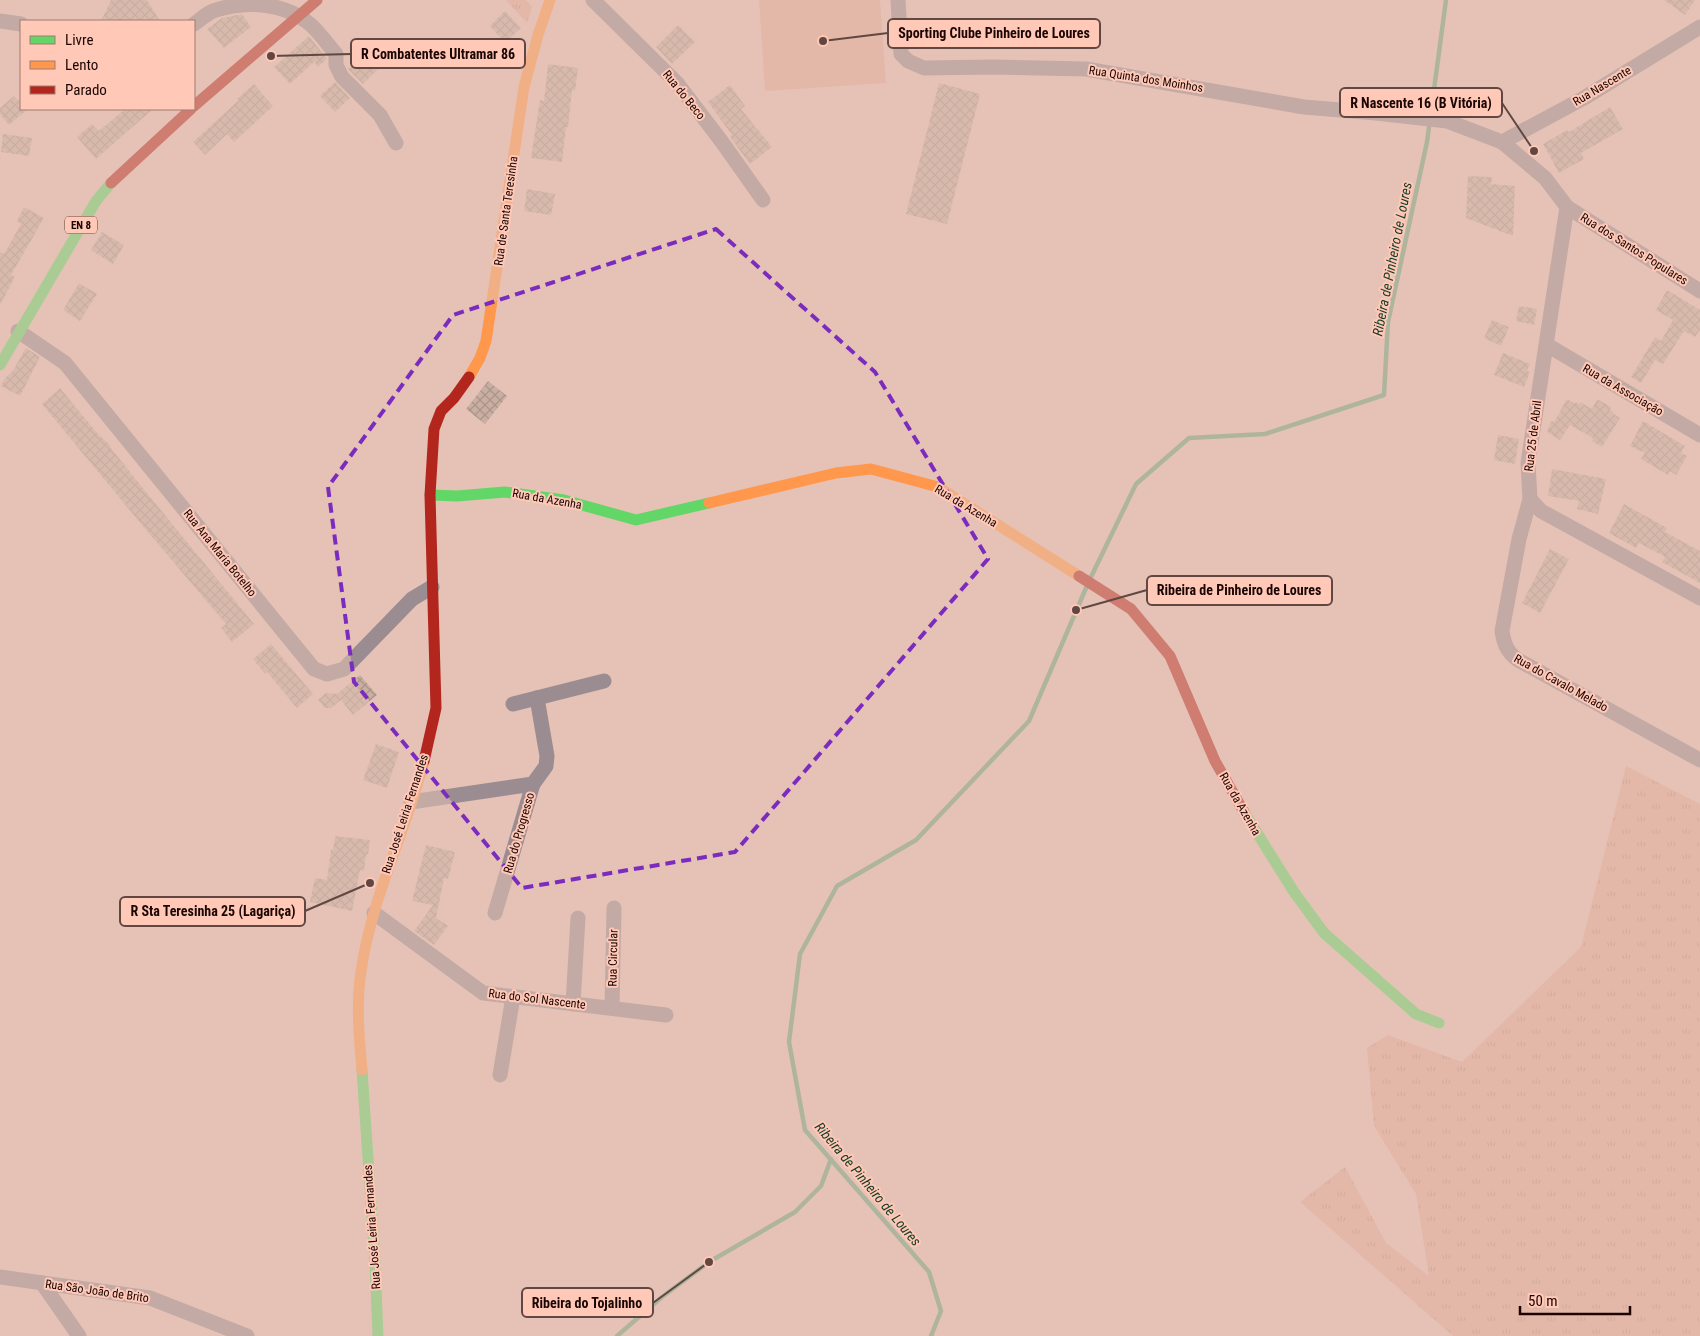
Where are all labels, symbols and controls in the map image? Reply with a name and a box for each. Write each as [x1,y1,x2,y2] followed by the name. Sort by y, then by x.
[888,19,1100,48] callout: Sporting Clube Pinheiro de Loures
[20,20,195,110] legend
[898,25,1090,41] text: Sporting Clube Pinheiro de Loures
[65,31,93,49] text: Livre
[351,39,525,68] callout: R Combatentes Ultramar 86
[361,46,515,62] text: R Combatentes Ultramar 86
[65,56,98,74] text: Lento
[1088,63,1204,95] street label: Rua Quinta dos Moinhos
[1570,63,1634,109] street label: Rua Nascente
[660,68,708,122] street label: Rua do Beco
[65,81,107,99] text: Parado
[1340,88,1502,117] callout: R Nascente 16 (B Vitória)
[1350,95,1492,112] text: R Nascente 16 (B Vitória)
[491,155,521,267] street label: Rua de Santa Teresinha
[1369,181,1415,337] water label: Ribeira de Pinheiro de Loures
[1578,210,1690,288] street label: Rua dos Santos Populares
[65,216,97,234] road number: EN 8
[1580,361,1666,419] street label: Rua da Associação
[1522,400,1544,472] street label: Rua 25 de Abril
[932,482,1000,530] street label: Rua da Azenha
[511,486,583,512] street label: Rua da Azenha
[181,507,259,599] street label: Rua Ana Maria Botelho
[1147,576,1332,605] callout: Ribeira de Pinheiro de Loures
[1157,582,1321,598] text: Ribeira de Pinheiro de Loures
[1512,651,1610,715] street label: Rua do Cavalo Melado
[379,753,431,875] street label: Rua José Leiria Fernandes
[1216,770,1264,838] street label: Rua da Azenha
[501,791,537,875] street label: Rua do Progresso
[120,897,305,926] callout: R Sta Teresinha 25 (Lagariça)
[130,903,296,920] text: R Sta Teresinha 25 (Lagariça)
[606,929,621,987] street label: Rua Circular
[488,986,587,1012] street label: Rua do Sol Nascente
[812,1119,924,1249] water label: Ribeira de Pinheiro de Loures
[361,1164,383,1290] street label: Rua José Leiria Fernandes
[44,1277,150,1305] street label: Rua São João de Brito
[1520,1284,1630,1316] scale bar
[522,1288,653,1317] callout: Ribeira do Tojalinho
[1528,1292,1558,1310] text: 50 m
[532,1295,642,1311] text: Ribeira do Tojalinho

